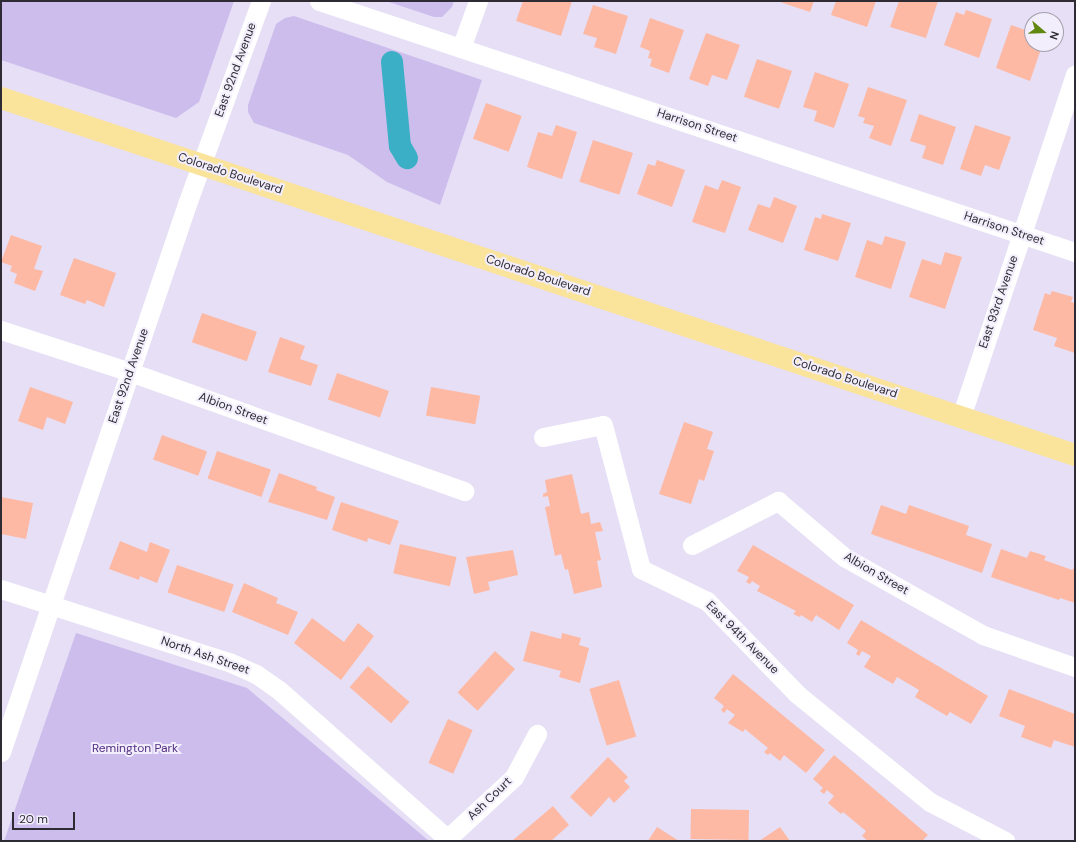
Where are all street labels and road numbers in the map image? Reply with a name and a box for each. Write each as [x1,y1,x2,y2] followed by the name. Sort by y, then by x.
[212,21,260,119] street label: East 92nd Avenue
[655,106,739,146] street label: Harrison Street
[176,150,284,198] street label: Colorado Boulevard
[962,209,1046,249] street label: Harrison Street
[484,252,592,300] street label: Colorado Boulevard
[976,254,1022,350] street label: East 93rd Avenue
[106,327,152,425] street label: East 92nd Avenue
[791,354,899,402] street label: Colorado Boulevard
[197,390,269,428] street label: Albion Street
[841,550,911,598] street label: Albion Street
[702,598,782,678] street label: East 94th Avenue
[159,634,251,678] street label: North Ash Street
[465,774,515,824] street label: Ash Court

